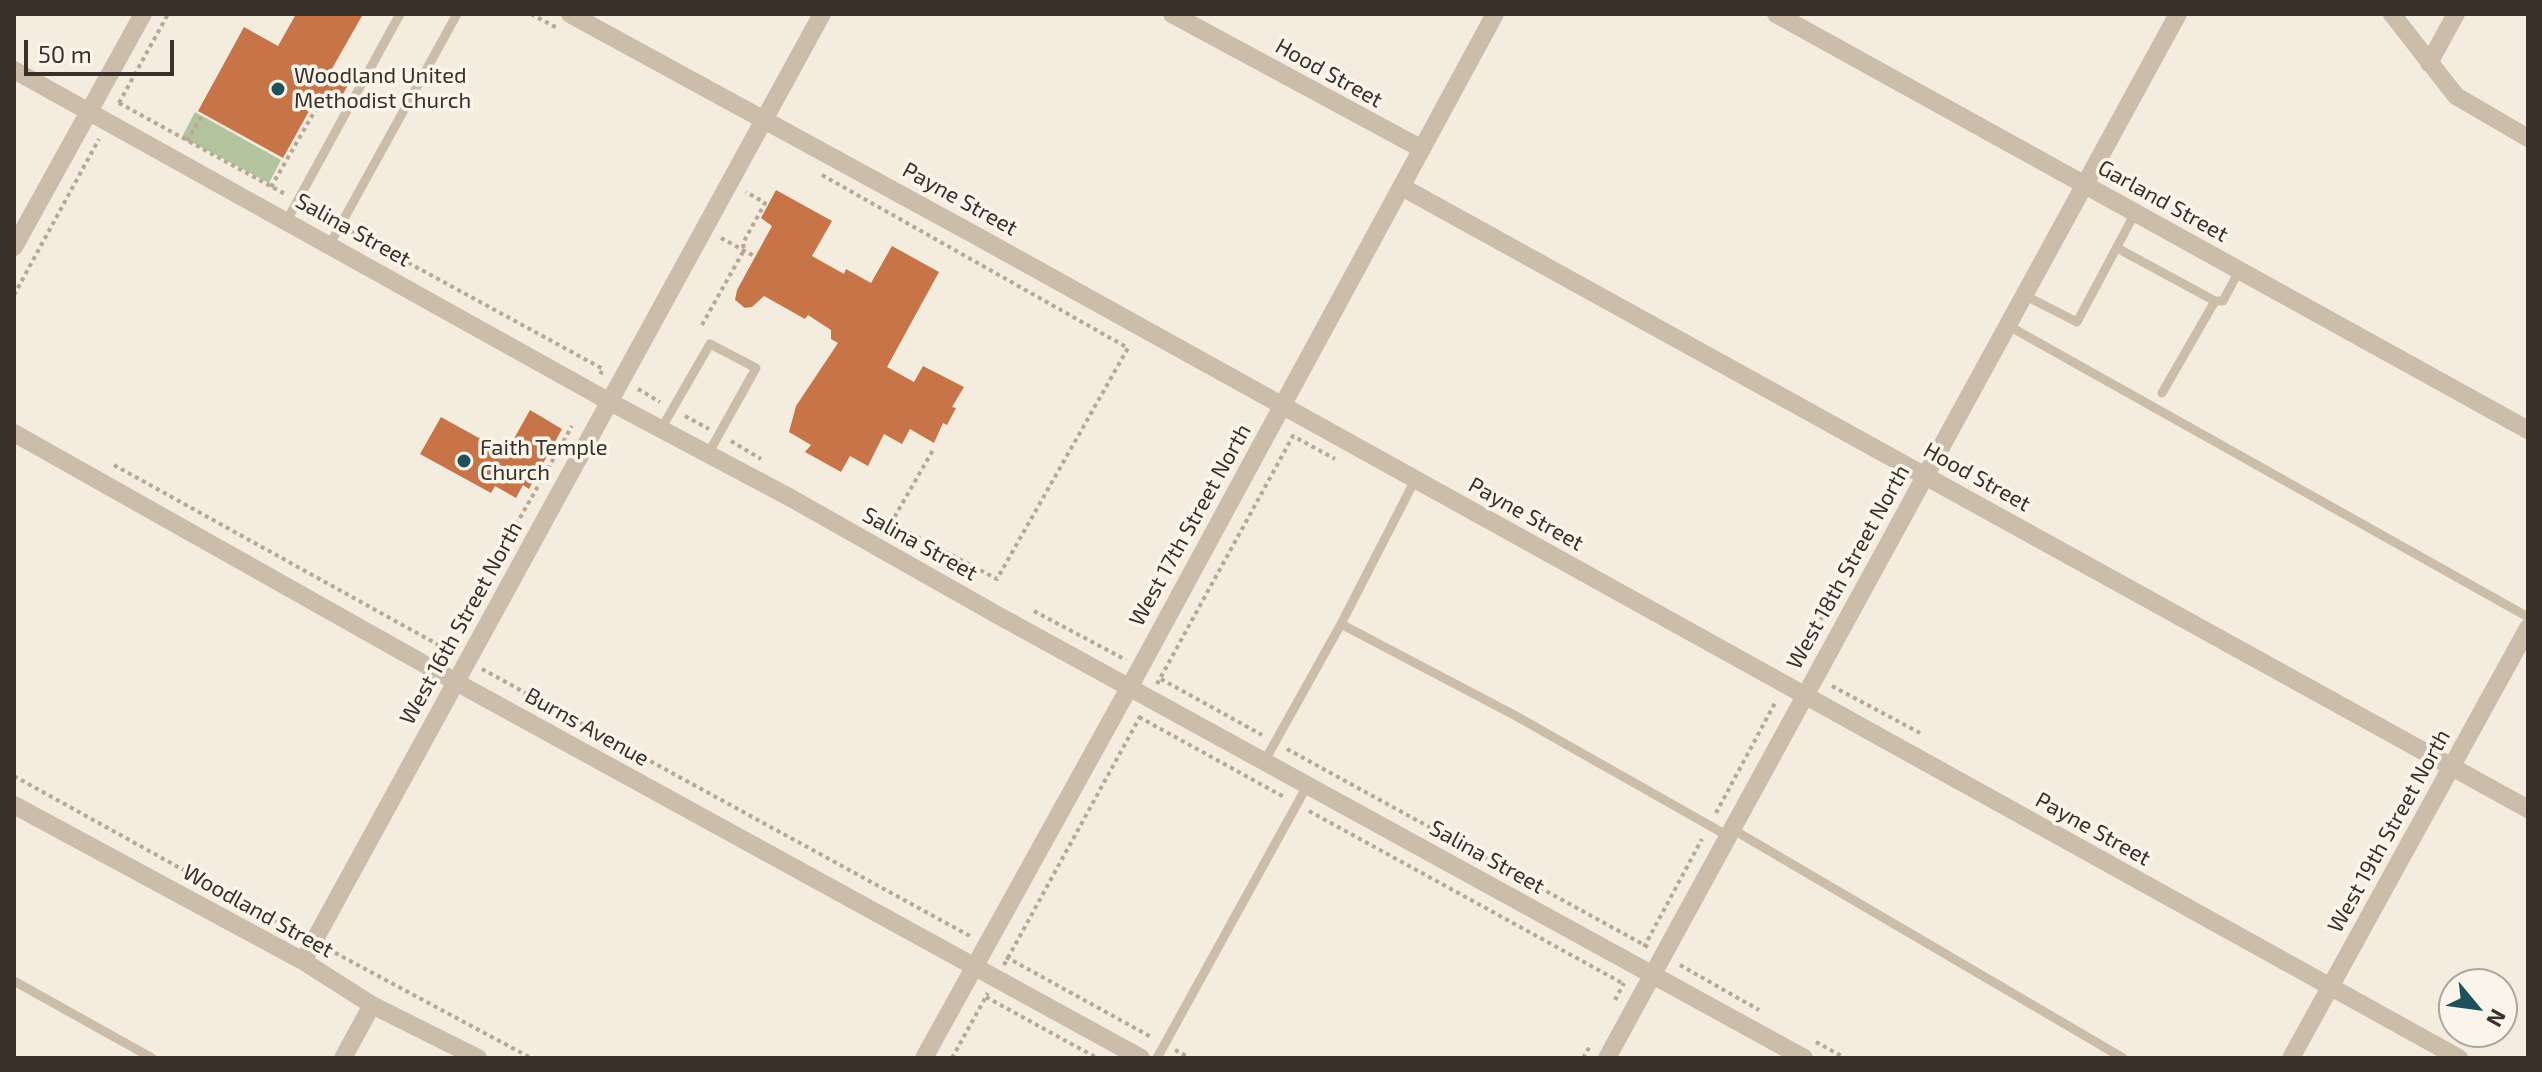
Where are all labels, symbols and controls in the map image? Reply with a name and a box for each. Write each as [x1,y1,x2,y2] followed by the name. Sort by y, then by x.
[28,24,178,74] scale bar
[1271,33,1387,113] street label: Hood Street
[38,39,92,68] text: 50 m
[294,63,471,114] place label: Woodland United Methodist Church
[269,80,287,98] marker: Woodland United Methodist Church
[2093,154,2233,248] street label: Garland Street
[898,157,1022,241] street label: Payne Street
[291,188,415,272] street label: Salina Street
[1123,419,1257,631] street label: West 17th Street North
[480,435,607,486] place label: Faith Temple Church
[1919,437,2035,517] street label: Hood Street
[455,452,473,470] marker: Faith Temple Church
[1781,460,1915,674] street label: West 18th Street North
[1464,472,1588,556] street label: Payne Street
[858,502,982,586] street label: Salina Street
[394,517,528,729] street label: West 16th Street North
[520,682,654,772] street label: Burns Avenue
[2322,725,2456,937] street label: West 19th Street North
[2031,787,2155,871] street label: Payne Street
[1425,815,1549,899] street label: Salina Street
[178,859,338,963] street label: Woodland Street
[2438,968,2518,1048] north arrow
[2482,1005,2512,1032] text: N

